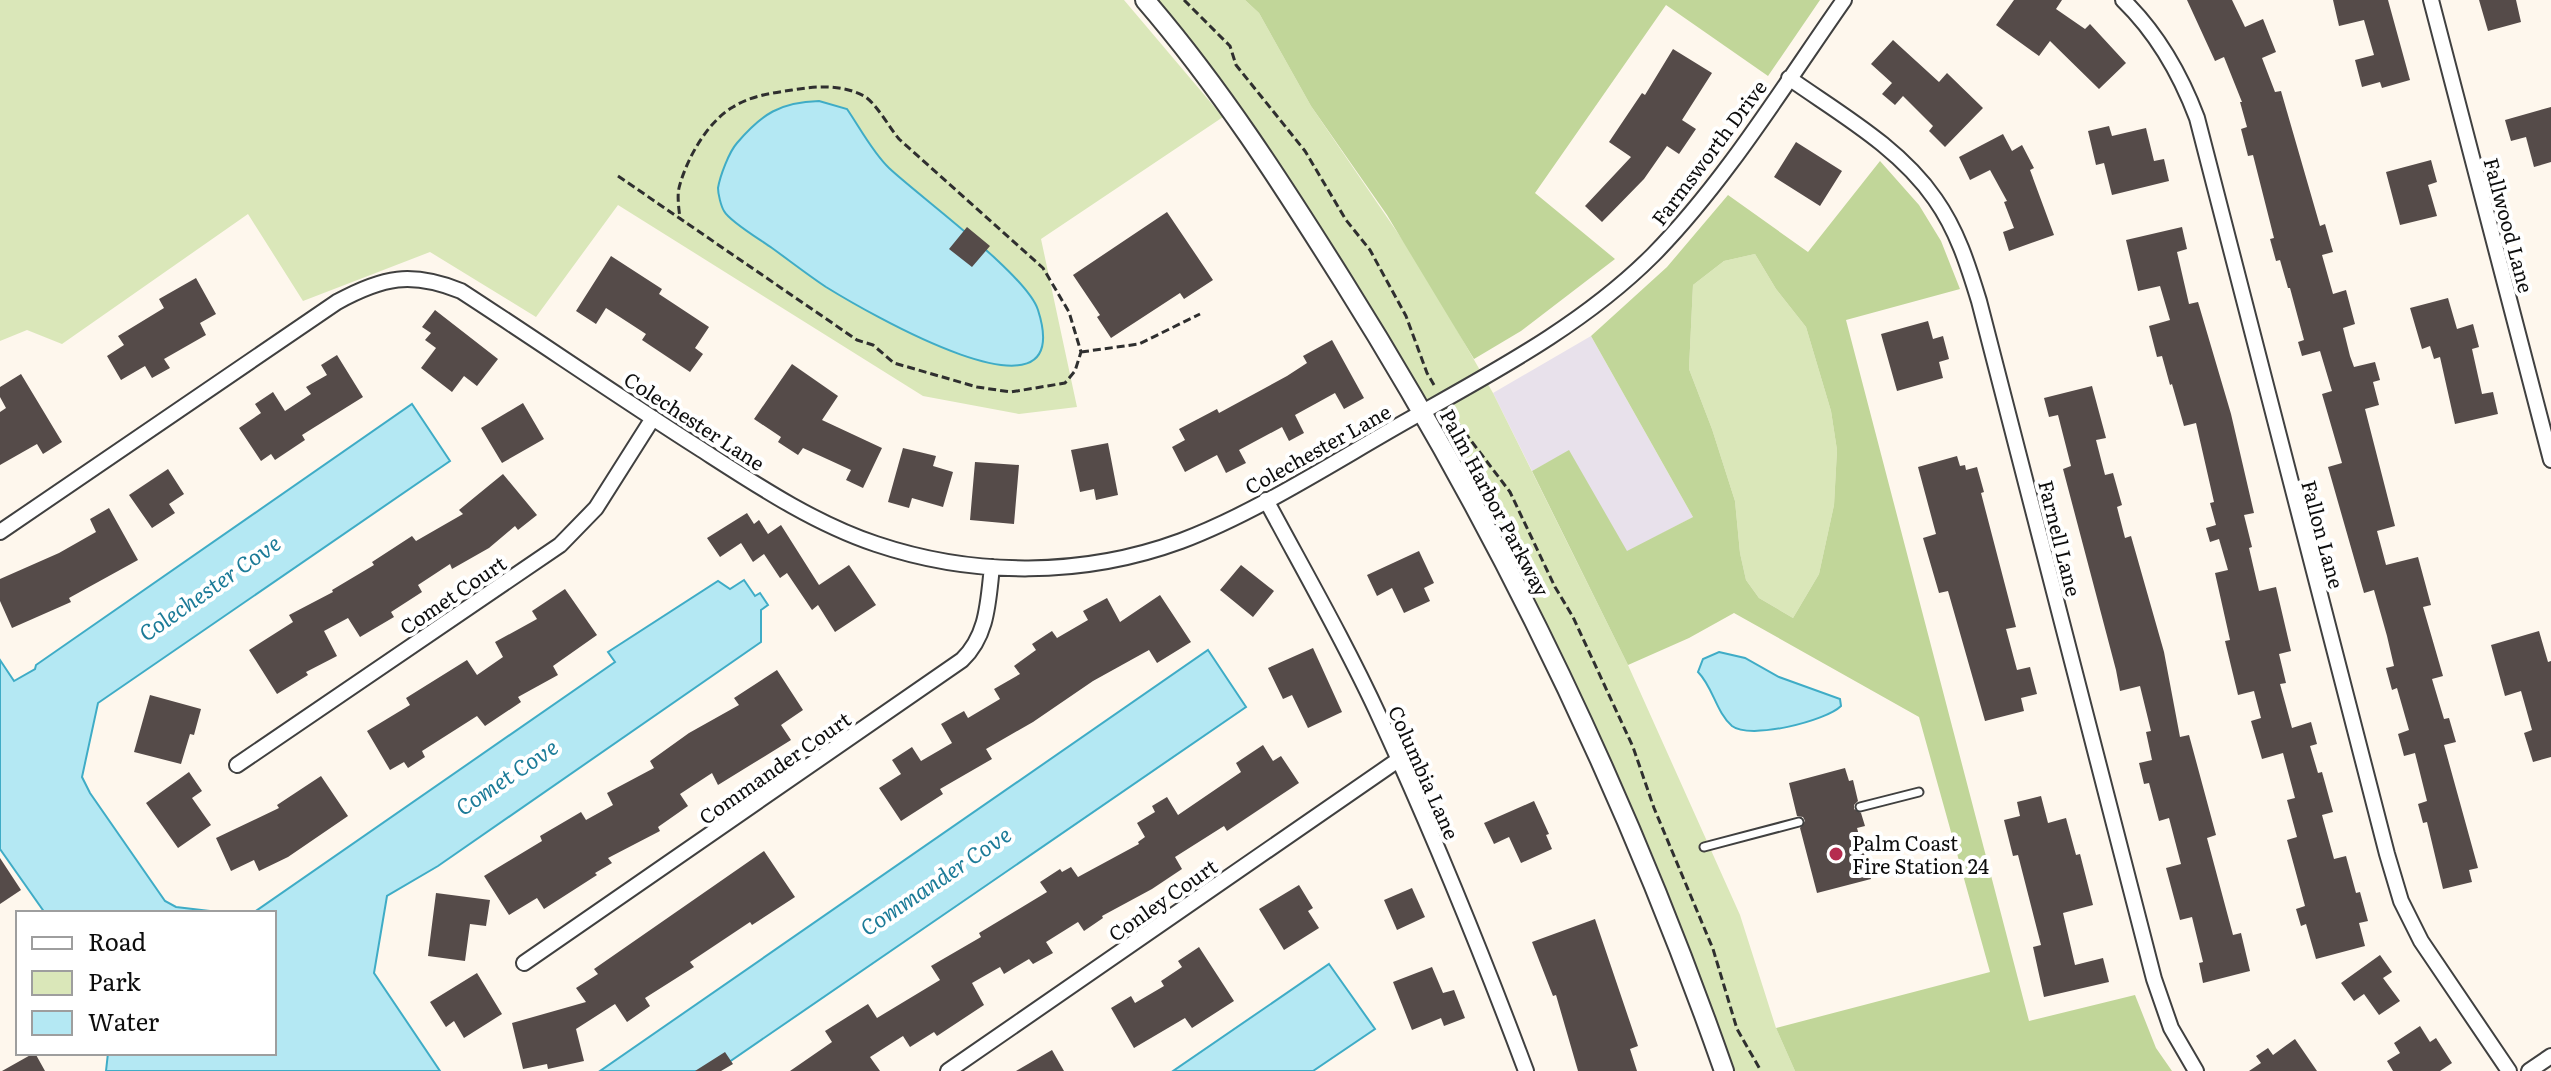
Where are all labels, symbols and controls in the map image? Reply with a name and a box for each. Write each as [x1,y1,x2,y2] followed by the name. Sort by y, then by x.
[1643,73,1773,231] street label: Farmsworth Drive
[2478,154,2542,296] street label: Fallwood Lane
[619,363,771,477] street label: Colechester Lane
[1239,395,1395,501] street label: Colechester Lane
[1434,403,1558,601] street label: Palm Harbor Parkway
[2295,476,2353,592] street label: Fallon Lane
[2032,477,2090,599] street label: Farnell Lane
[131,526,287,648] water label: Colechester Cove
[393,547,511,641] street label: Comet Court
[1382,700,1468,844] street label: Columbia Lane
[692,703,856,831] street label: Commander Court
[448,730,564,822] water label: Comet Cove
[853,817,1017,943] water label: Commander Cove
[1852,827,1989,880] place label: Palm Coast Fire Station 24
[1827,845,1845,863] marker: Palm Coast Fire Station 24
[1102,850,1222,948] street label: Conley Court
[16,911,276,1055] legend
[88,923,147,958] text: Road
[88,963,141,998] text: Park
[88,1003,160,1038] text: Water

